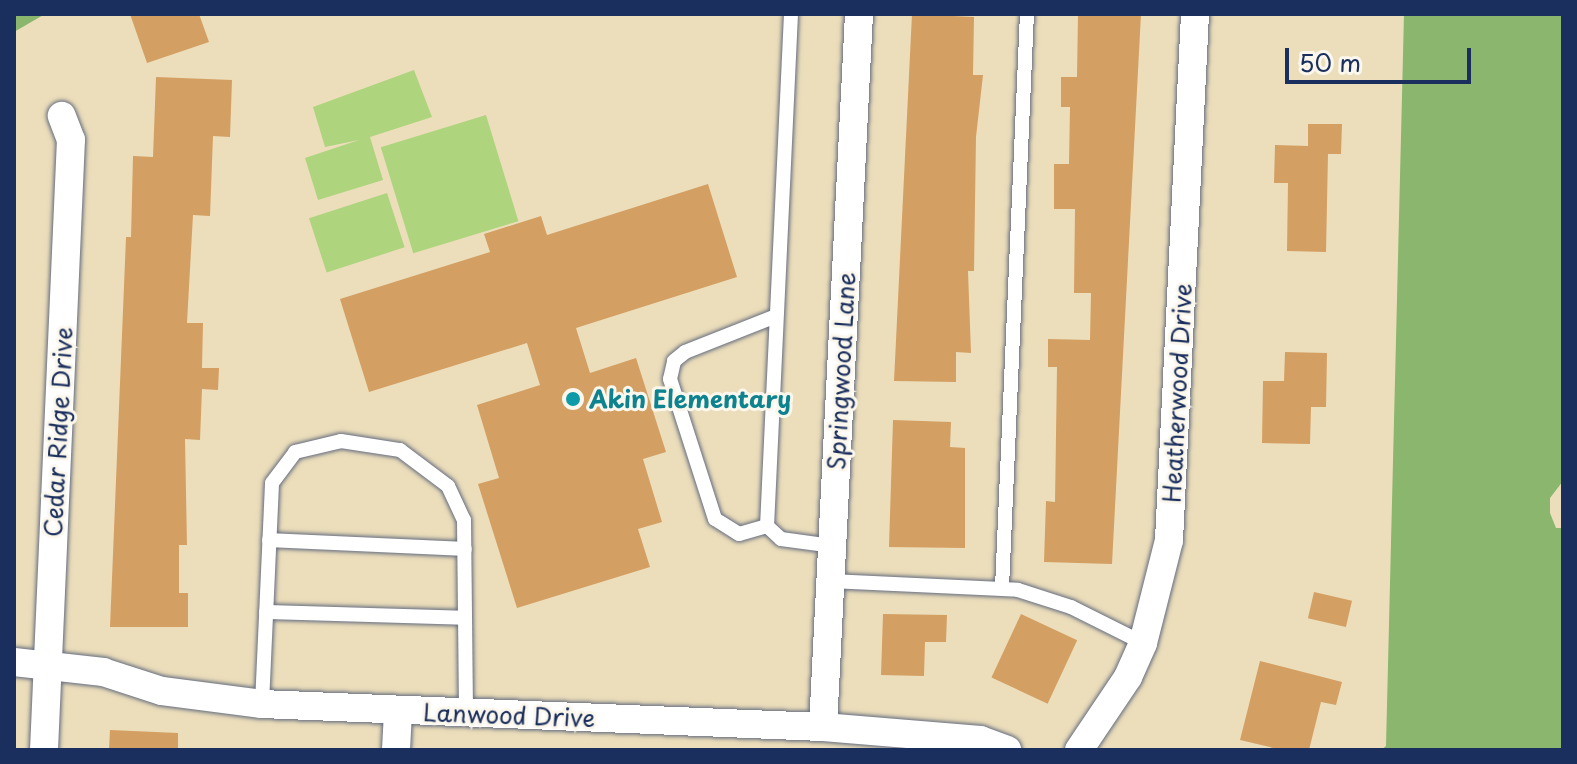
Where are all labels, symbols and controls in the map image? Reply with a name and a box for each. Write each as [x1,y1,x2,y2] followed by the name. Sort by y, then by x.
[1289,32,1475,82] scale bar
[1299,44,1361,80] text: 50 m
[821,271,861,471] street label: Springwood Lane
[1157,282,1197,504] street label: Heatherwood Drive
[38,327,78,537] street label: Cedar Ridge Drive
[589,385,792,413] place label: Akin Elementary
[564,390,582,408] marker: Akin Elementary
[422,698,596,732] street label: Lanwood Drive

